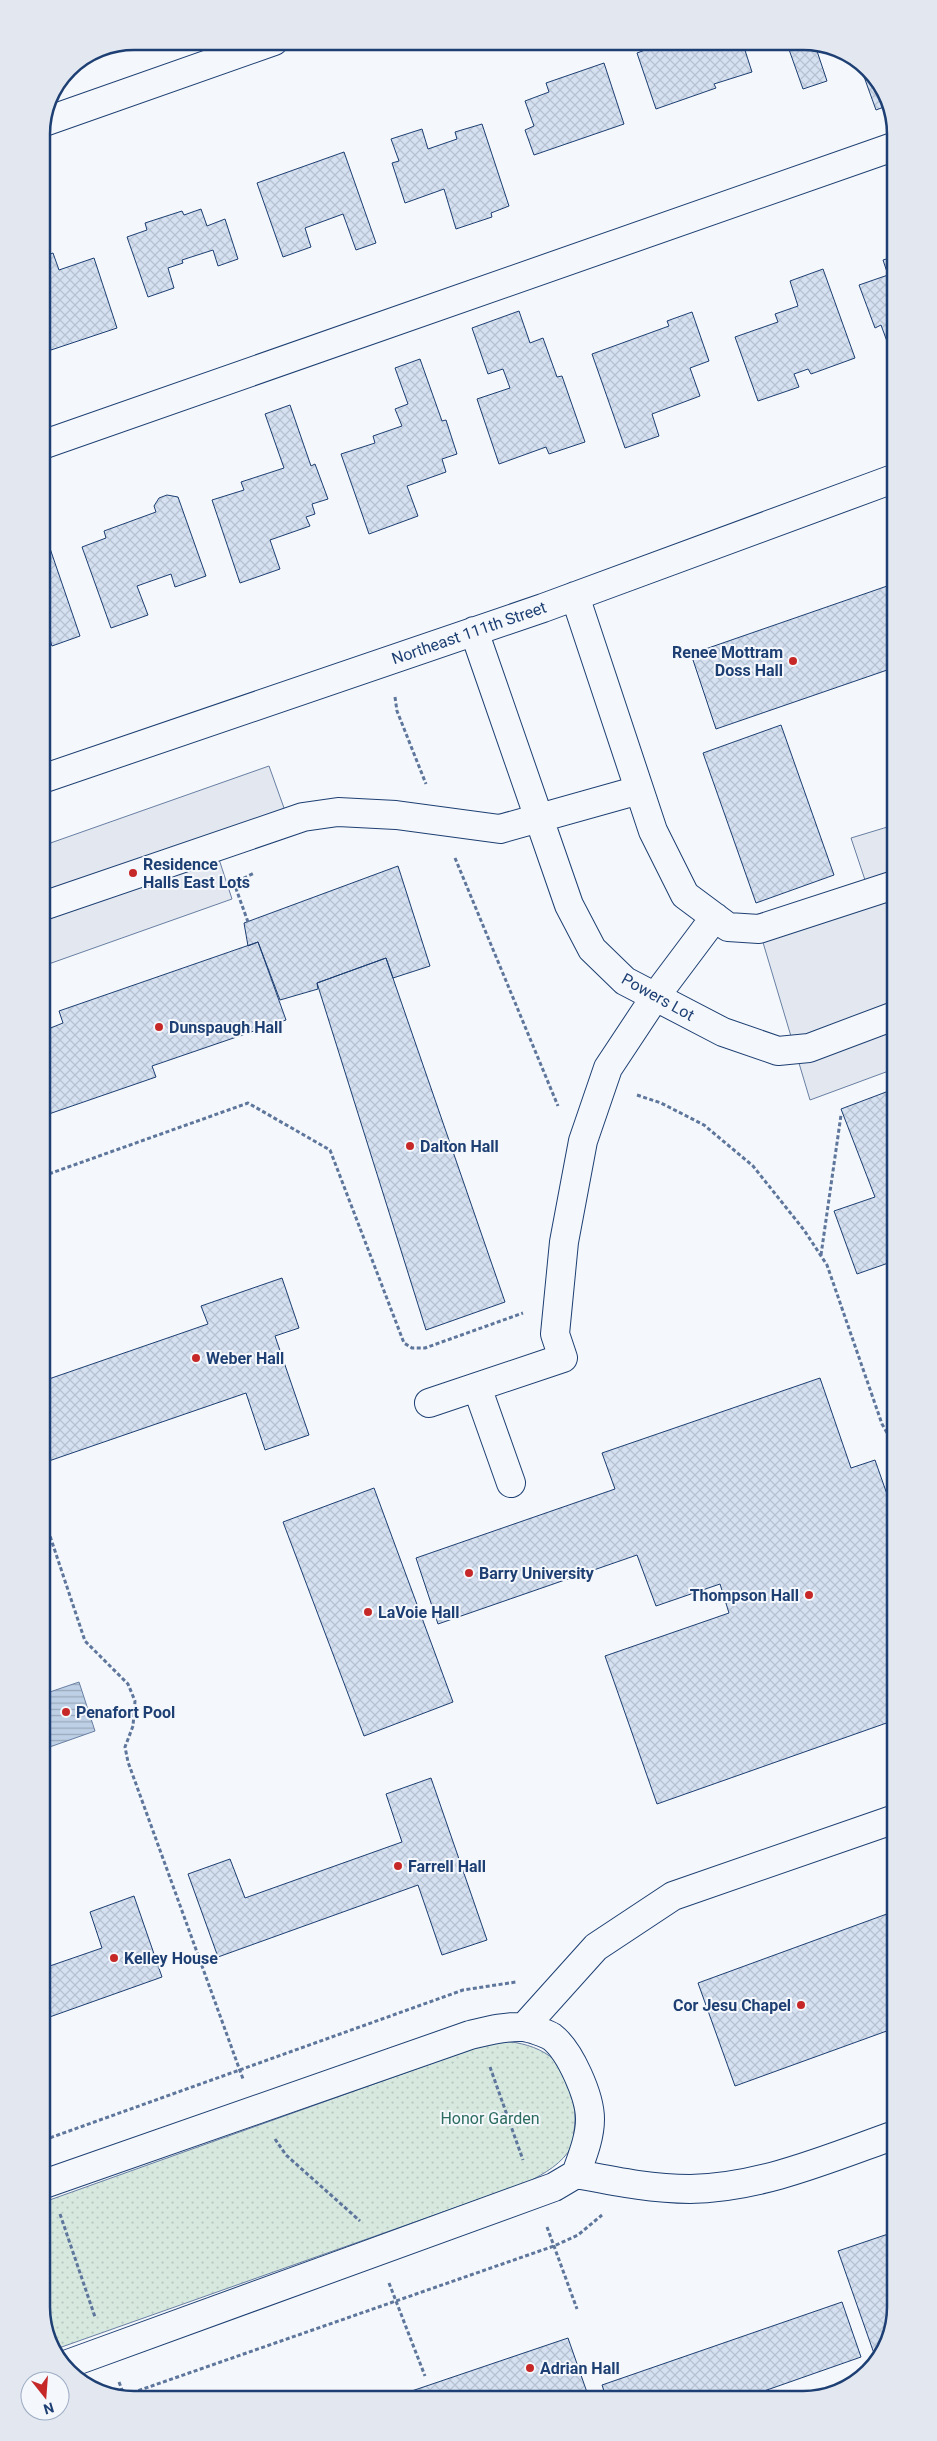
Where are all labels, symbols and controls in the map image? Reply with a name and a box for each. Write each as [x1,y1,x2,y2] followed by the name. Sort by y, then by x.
[389,598,549,668] street label: Northeast 111th Street
[672,643,783,680] place label: Renee Mottram Doss Hall
[787,655,799,667] marker: Renee Mottram Doss Hall
[143,855,250,892] place label: Residence Halls East Lots
[127,867,139,879] marker: Residence Halls East Lots
[618,969,698,1025] street label: Powers Lot
[169,1018,282,1037] place label: Dunspaugh Hall
[153,1021,165,1033] marker: Dunspaugh Hall
[420,1137,499,1156] place label: Dalton Hall
[404,1140,416,1152] marker: Dalton Hall
[206,1349,284,1368] place label: Weber Hall
[190,1352,202,1364] marker: Weber Hall
[479,1564,595,1583] place label: Barry University
[463,1567,475,1579] marker: Barry University
[690,1586,799,1605] place label: Thompson Hall
[803,1589,815,1601] marker: Thompson Hall
[378,1603,460,1622] place label: LaVoie Hall
[362,1606,374,1618] marker: LaVoie Hall
[76,1703,175,1722] place label: Penafort Pool
[60,1706,72,1718] marker: Penafort Pool
[408,1857,486,1876] place label: Farrell Hall
[392,1860,404,1872] marker: Farrell Hall
[124,1949,218,1968] place label: Kelley House
[108,1952,120,1964] marker: Kelley House
[673,1996,791,2015] place label: Cor Jesu Chapel
[795,1999,807,2011] marker: Cor Jesu Chapel
[440,2109,540,2128] park label: Honor Garden
[540,2359,620,2378] place label: Adrian Hall
[524,2362,536,2374] marker: Adrian Hall
[20,2371,70,2421] north arrow
[42,2399,56,2418] text: N

